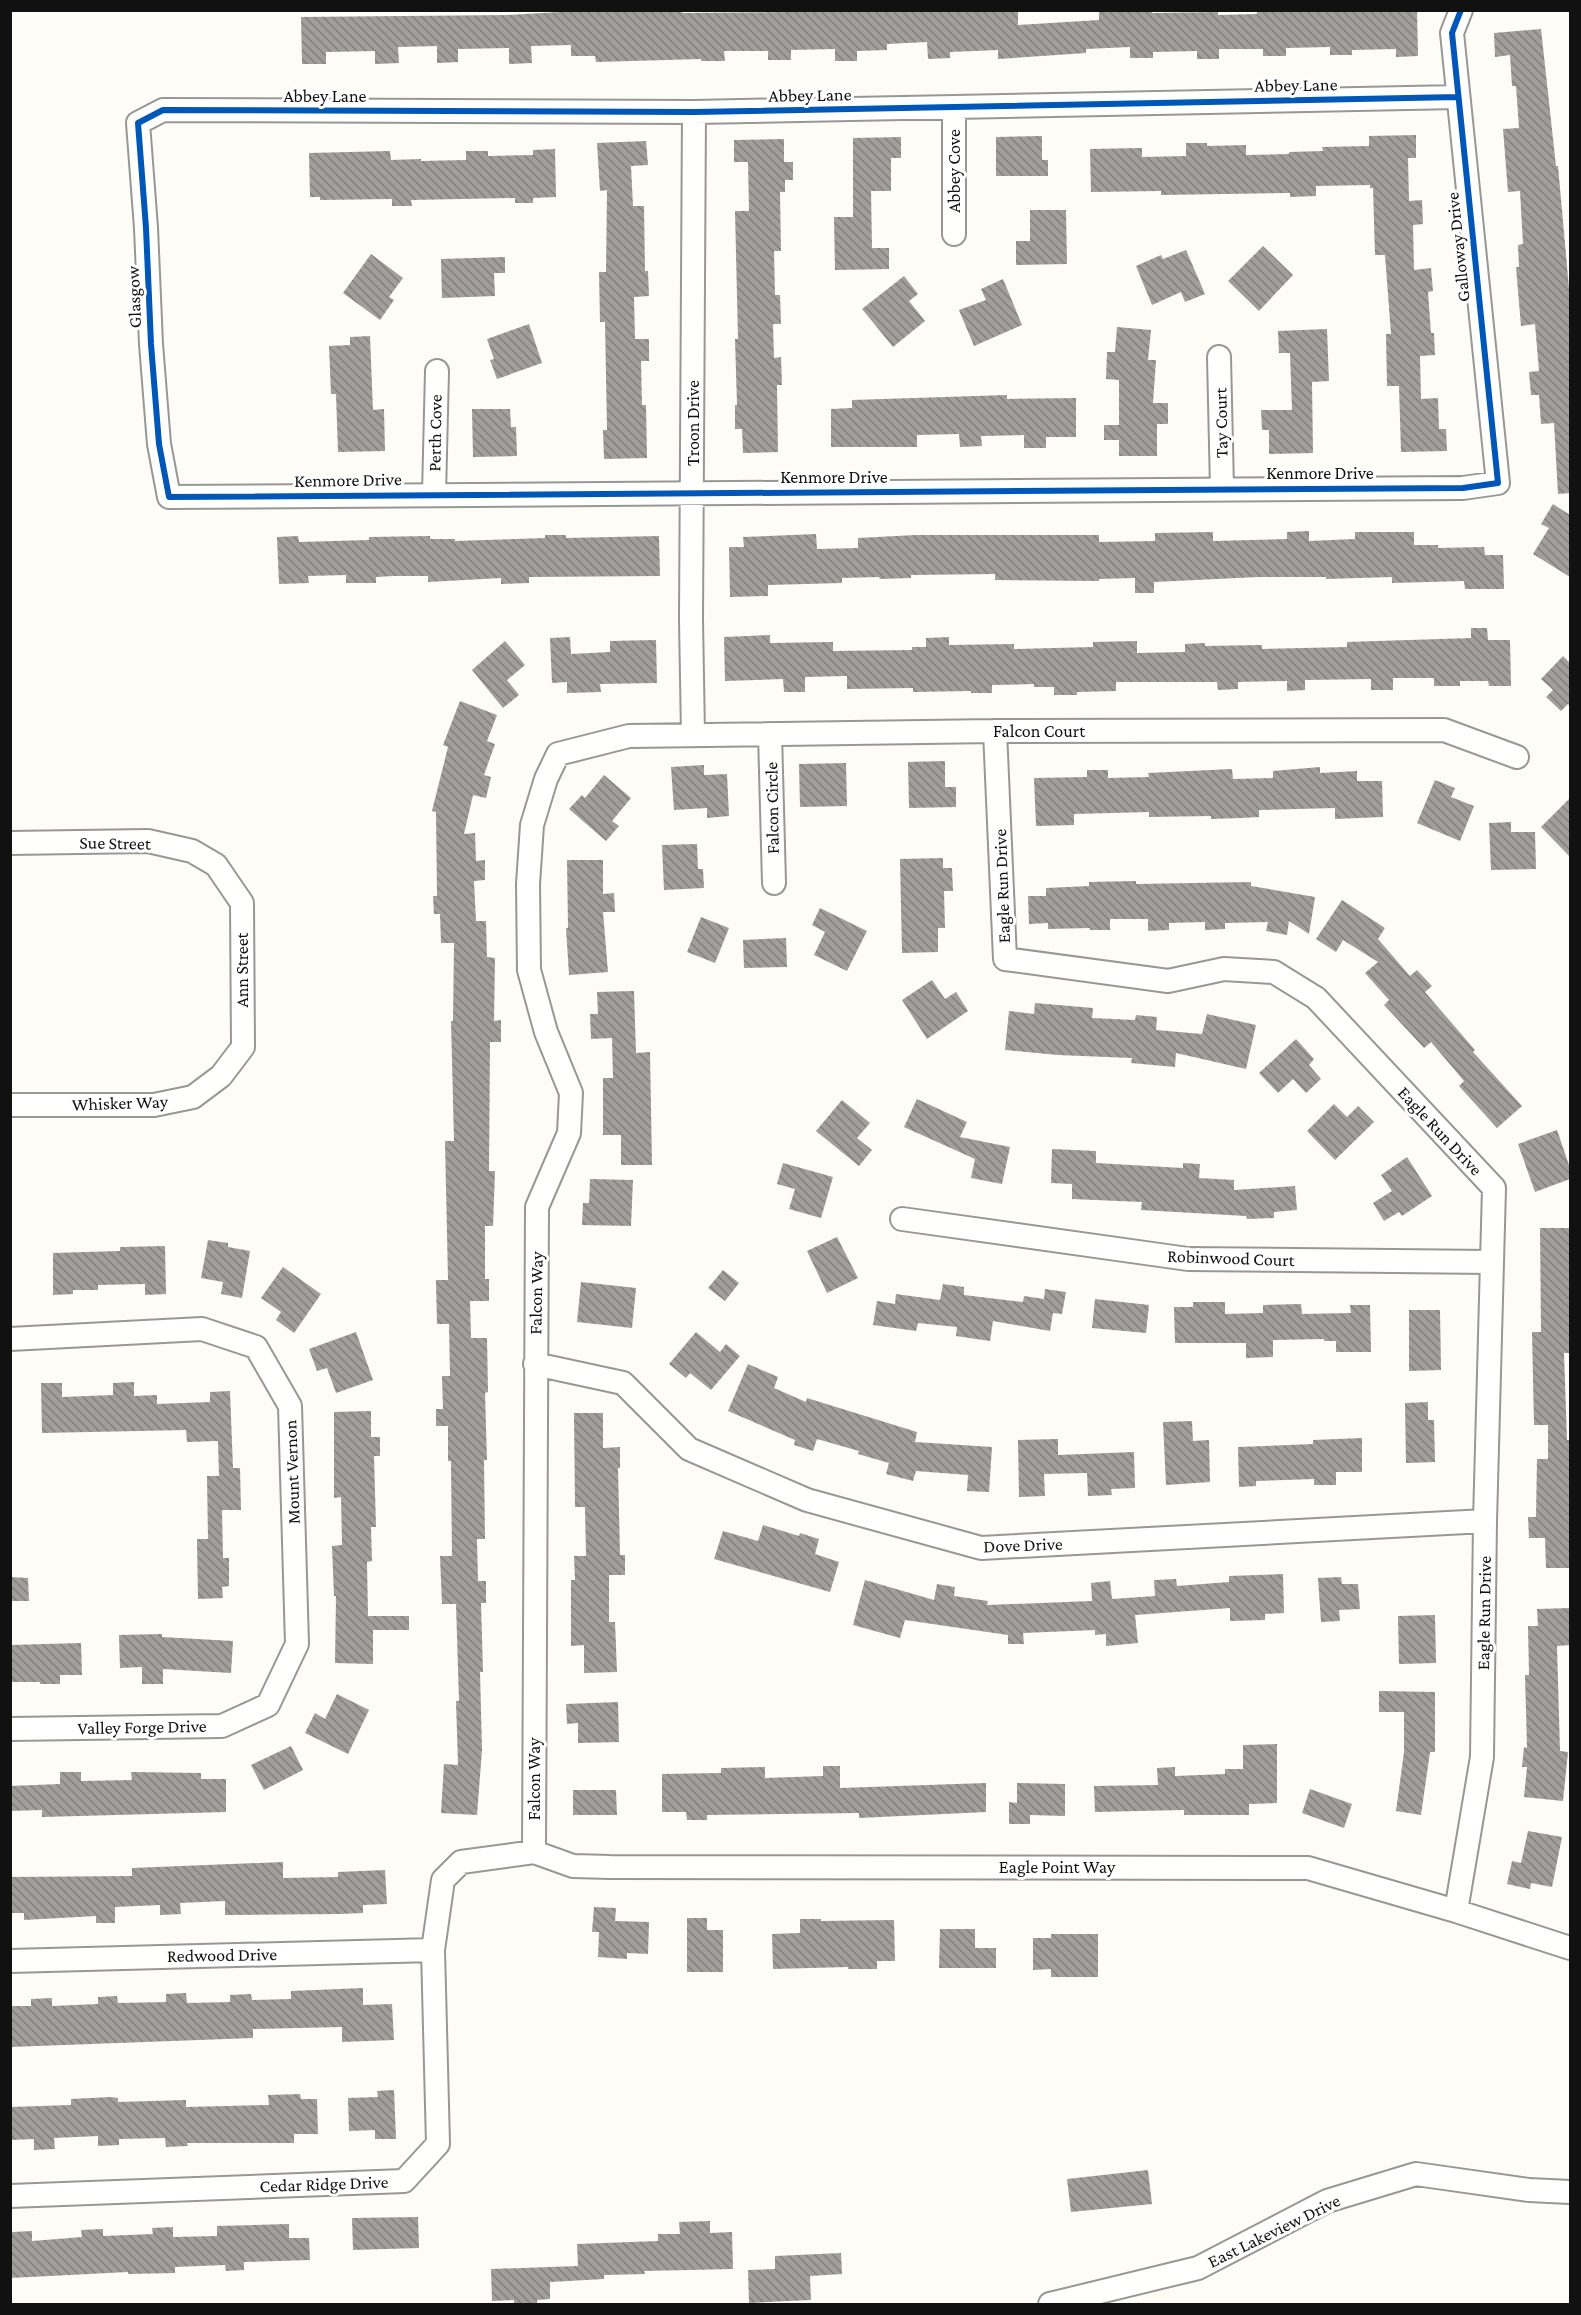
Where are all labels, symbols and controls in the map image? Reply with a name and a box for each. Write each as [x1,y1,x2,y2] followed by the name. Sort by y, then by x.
[1254,74,1338,96] street label: Abbey Lane
[768,84,852,106] street label: Abbey Lane
[283,86,367,106] street label: Abbey Lane
[944,129,964,213] street label: Abbey Cove
[1442,191,1474,303] street label: Galloway Drive
[123,265,145,328] street label: Glasgow
[683,380,703,466] street label: Troon Drive
[1210,387,1232,458] street label: Tay Court
[424,394,446,472] street label: Perth Cove
[1266,463,1374,483] street label: Kenmore Drive
[780,467,888,487] street label: Kenmore Drive
[294,469,402,491] street label: Kenmore Drive
[993,721,1086,741] street label: Falcon Court
[761,762,783,854] street label: Falcon Circle
[990,828,1014,943] street label: Eagle Run Drive
[79,832,152,854] street label: Sue Street
[232,931,252,1008] street label: Ann Street
[1394,1082,1486,1180] street label: Eagle Run Drive
[71,1091,169,1115] street label: Whisker Way
[1167,1246,1296,1270] street label: Robinwood Court
[525,1251,547,1335] street label: Falcon Way
[280,1419,304,1525] street label: Mount Vernon
[983,1534,1063,1556] street label: Dove Drive
[1473,1556,1495,1670] street label: Eagle Run Drive
[77,1716,207,1738] street label: Valley Forge Drive
[524,1737,544,1821] street label: Falcon Way
[999,1857,1116,1877] street label: Eagle Point Way
[167,1944,277,1966] street label: Redwood Drive
[259,2172,389,2196] street label: Cedar Ridge Drive
[1205,2190,1344,2272] street label: East Lakeview Drive

